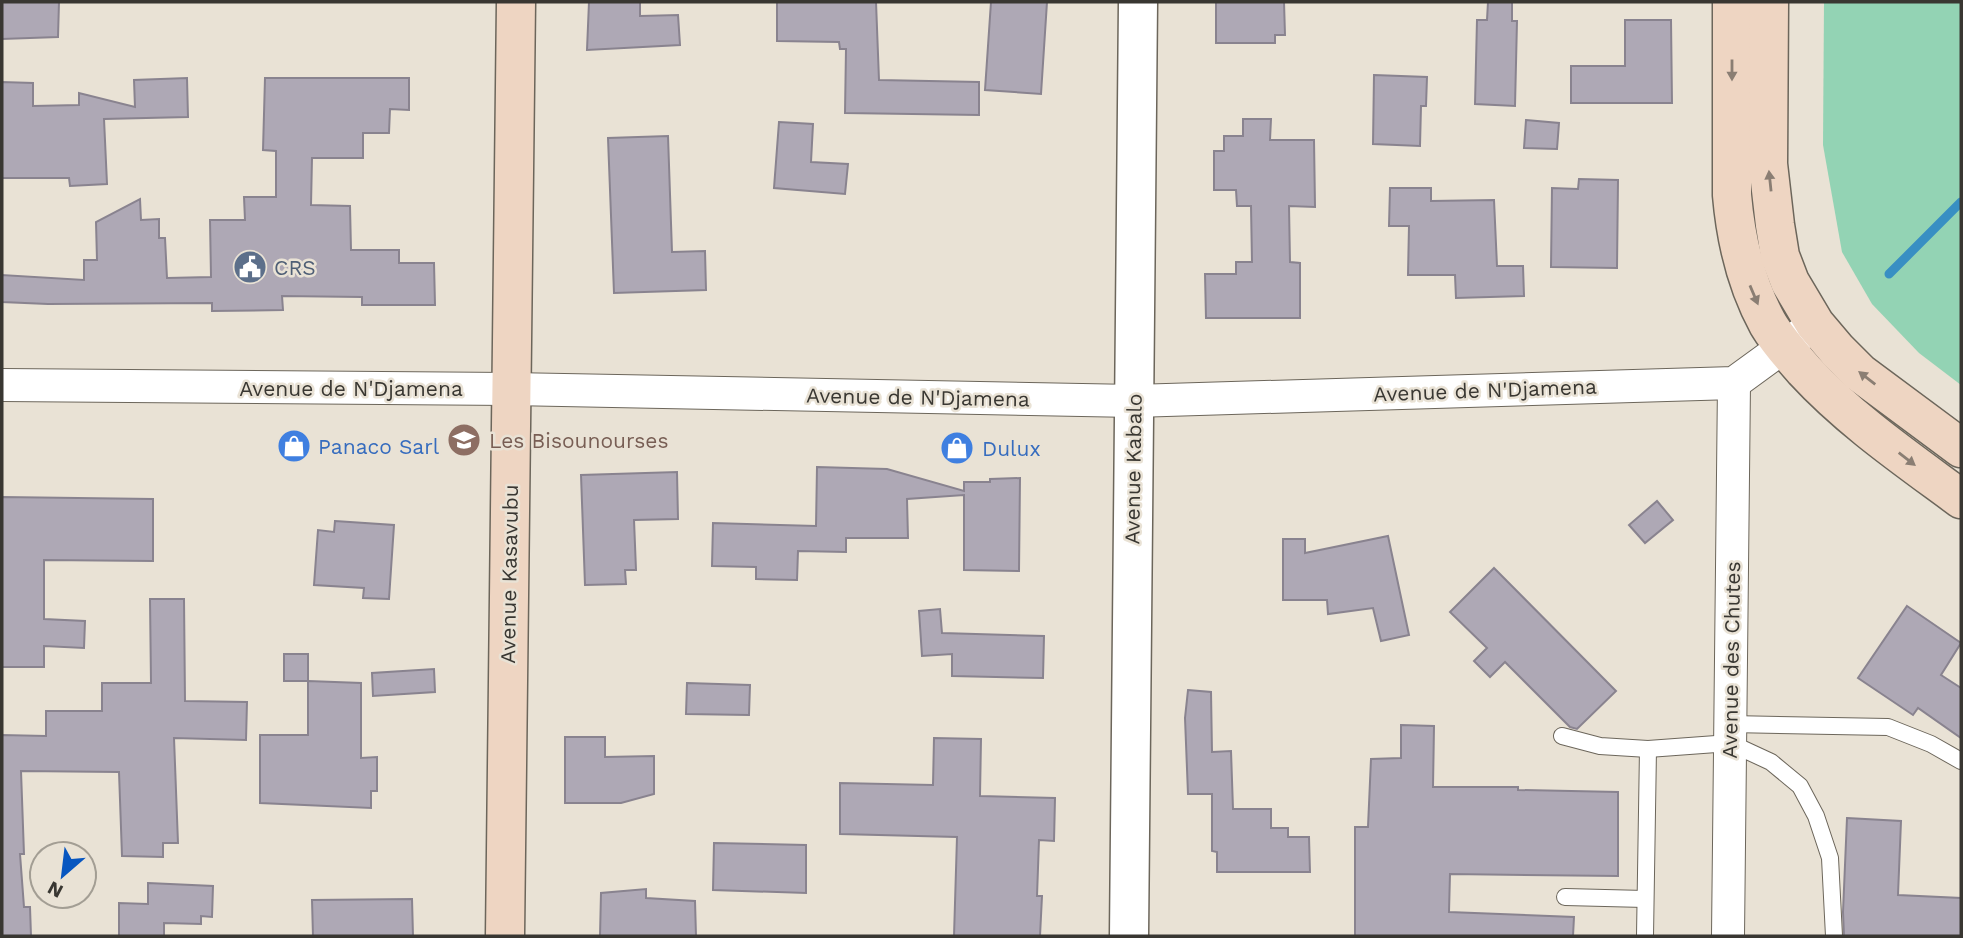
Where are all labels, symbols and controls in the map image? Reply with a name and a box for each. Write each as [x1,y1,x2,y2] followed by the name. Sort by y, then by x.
[1726,59,1738,81] one-way arrow
[1764,170,1775,192] one-way arrow
[231,248,269,286] public building icon: CRS
[274,255,316,280] place label: CRS
[1749,284,1760,305] one-way arrow
[1859,370,1877,385] one-way arrow
[1373,374,1597,406] street label: Avenue de N'Djamena
[239,376,463,401] street label: Avenue de N'Djamena
[806,383,1030,411] street label: Avenue de N'Djamena
[1119,393,1147,545] street label: Avenue Kabalo
[445,421,483,459] school or university icon: Les Bisounourses
[275,427,313,465] shop icon: Panaco Sarl
[489,428,668,453] place label: Les Bisounourses
[938,429,976,467] shop icon: Dulux
[318,434,440,459] place label: Panaco Sarl
[982,436,1041,461] place label: Dulux
[1898,451,1916,465] one-way arrow
[495,484,523,664] street label: Avenue Kasavubu
[1717,561,1745,759] street label: Avenue des Chutes
[28,840,98,910] north arrow
[44,876,67,903] text: N

